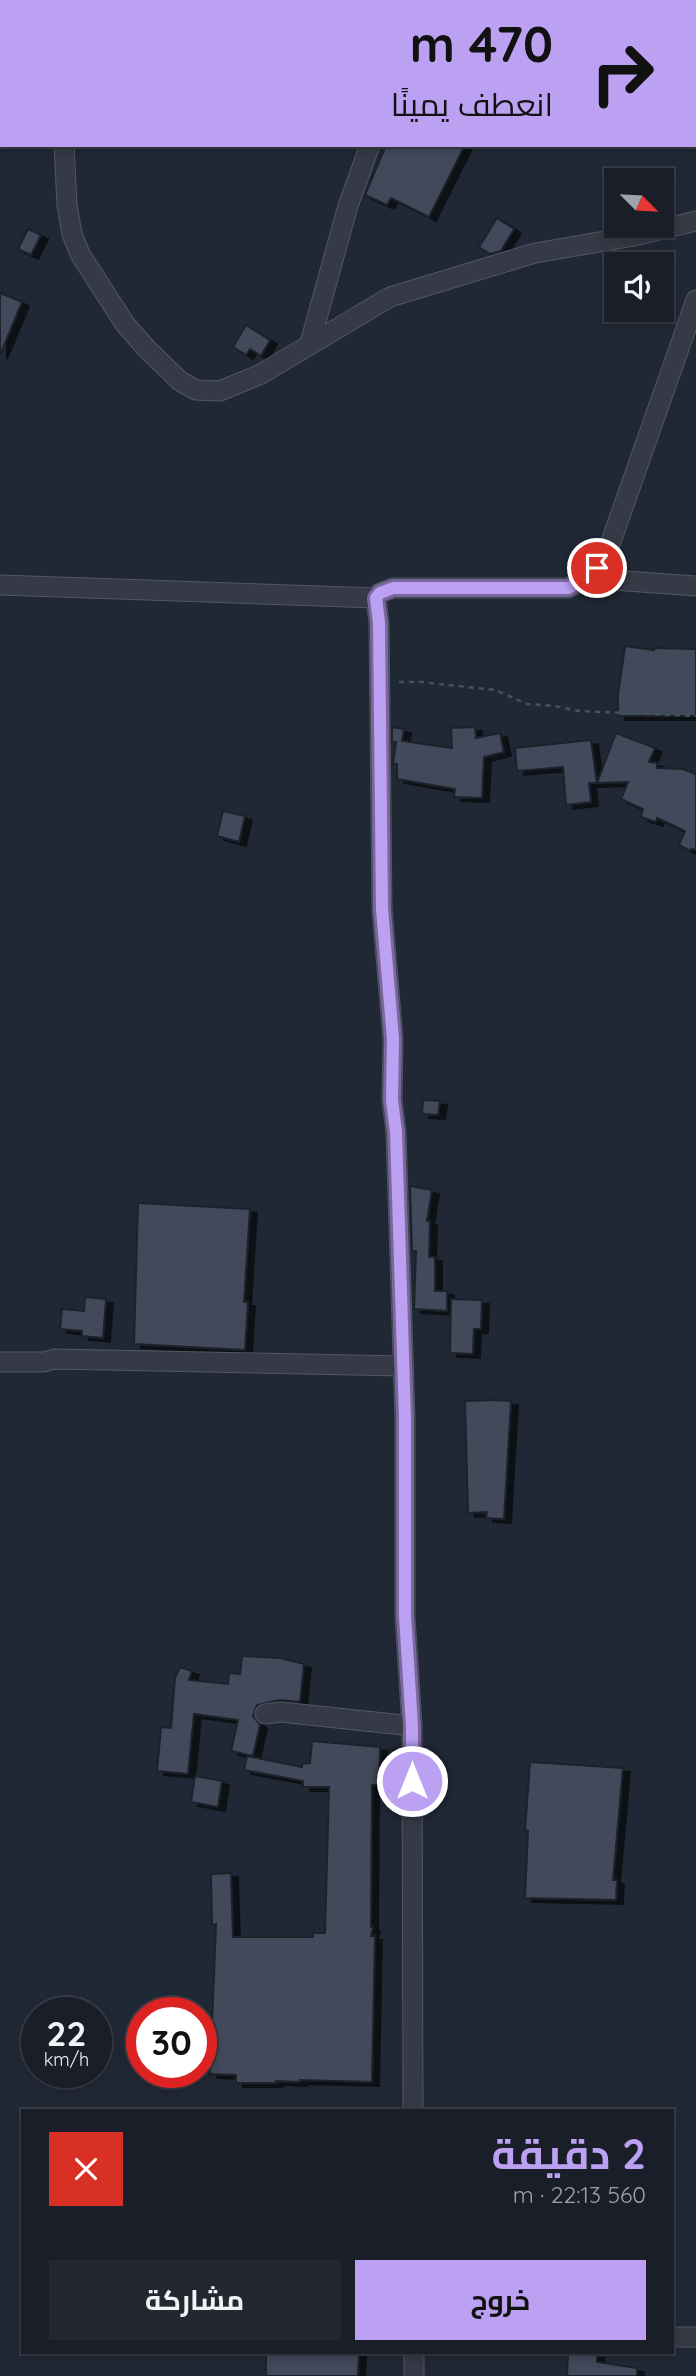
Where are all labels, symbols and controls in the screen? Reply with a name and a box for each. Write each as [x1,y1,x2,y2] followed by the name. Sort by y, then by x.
[410,13,553,74] text: 470 m
[577,28,668,119] icon: right
[391,84,553,124] text: انعطف يمينًا
[604,168,674,238] north arrow
[604,168,674,322] map controls
[604,252,674,322] button: sound
[567,538,627,598] pin
[578,549,616,587] icon: arrive
[375,1744,449,1818] position arrow
[126,1997,217,2088] speed limit sign: 30
[47,2011,86,2055] text: 22
[44,2048,89,2071] text: km/h
[492,2127,646,2180] text: 2 دقيقة
[49,2132,123,2206] button: close
[513,2180,646,2209] text: 560 m · 22:13
[49,2260,341,2340] button: مشاركة
[355,2260,646,2340] button: خروج

